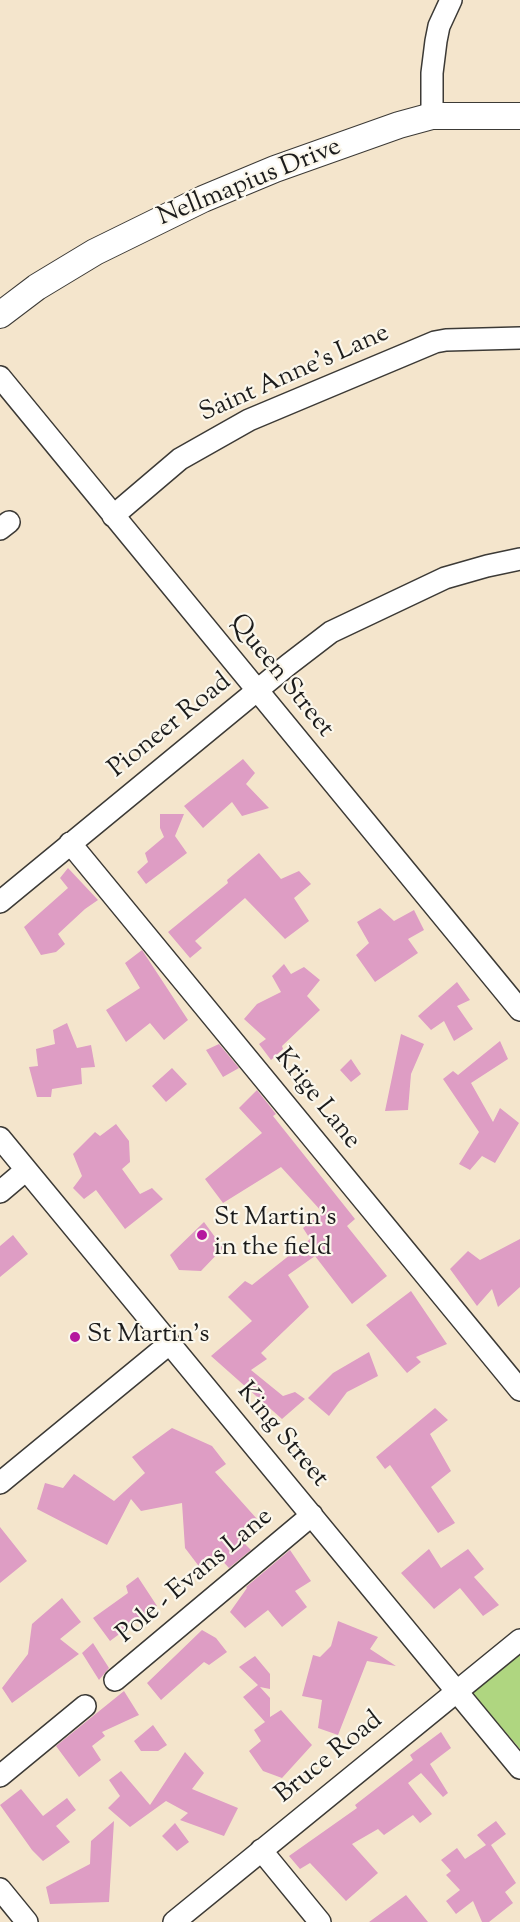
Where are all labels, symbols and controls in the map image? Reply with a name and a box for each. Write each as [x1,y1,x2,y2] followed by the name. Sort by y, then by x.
[154,133,346,235] street label: Nellmapius Drive
[195,319,395,431] street label: Saint Anne's Lane
[221,609,339,745] street label: Queen Street
[103,668,239,786] street label: Pioneer Road
[266,1043,366,1157] street label: Krige Lane
[214,1204,336,1266] place label: St Martin's in the field
[195,1228,209,1242] marker: St Martin's in the field
[87,1321,209,1353] place label: St Martin's
[68,1330,82,1344] marker: St Martin's
[228,1377,334,1495] street label: King Street
[112,1503,280,1651] street label: Pole - Evans Lane
[270,1706,390,1812] street label: Bruce Road

